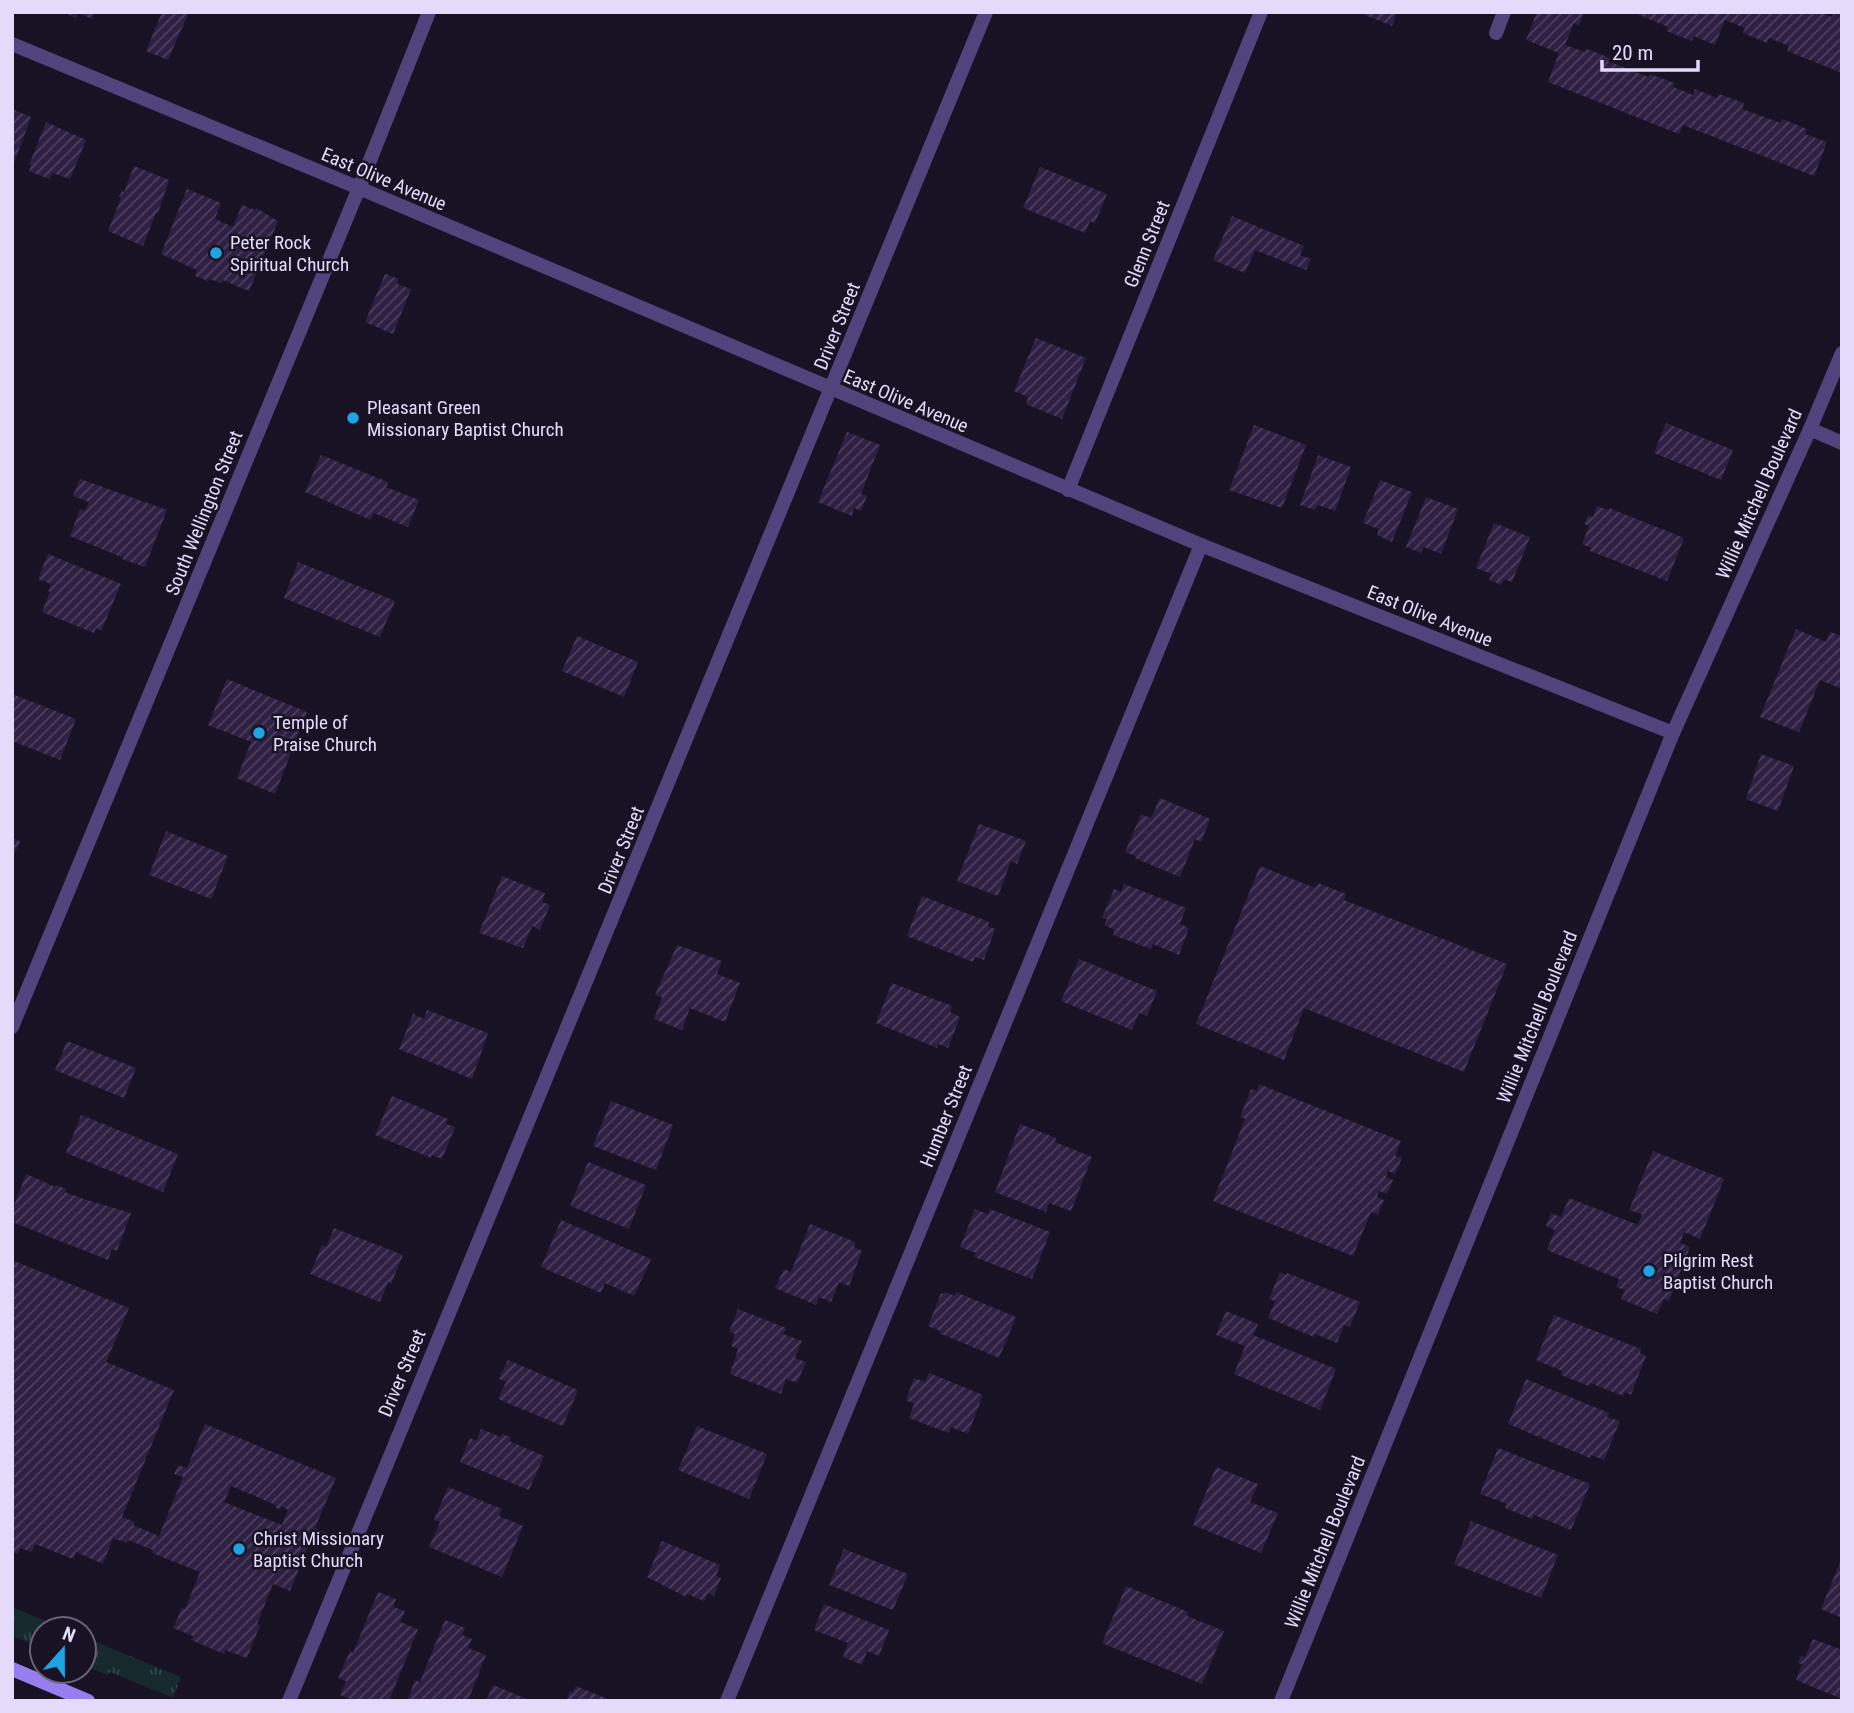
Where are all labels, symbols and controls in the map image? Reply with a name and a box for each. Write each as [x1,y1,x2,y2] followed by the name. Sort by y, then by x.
[1602,28,1698,72] scale bar
[1612,41,1653,65] text: 20 m
[318,142,450,216] street label: East Olive Avenue
[1119,197,1175,291] street label: Glenn Street
[230,231,349,276] place label: Peter Rock Spiritual Church
[208,245,224,261] marker: Peter Rock Spiritual Church
[809,279,865,373] street label: Driver Street
[840,364,972,438] street label: East Olive Avenue
[367,396,564,441] place label: Pleasant Green Missionary Baptist Church
[1711,405,1807,583] street label: Willie Mitchell Boulevard
[345,410,361,426] marker: Pleasant Green Missionary Baptist Church
[160,427,248,599] street label: South Wellington Street
[1364,580,1496,652] street label: East Olive Avenue
[273,711,377,756] place label: Temple of Praise Church
[251,725,267,741] marker: Temple of Praise Church
[593,803,649,897] street label: Driver Street
[1492,927,1582,1107] street label: Willie Mitchell Boulevard
[915,1062,977,1170] street label: Humber Street
[1663,1249,1773,1294] place label: Pilgrim Rest Baptist Church
[1641,1263,1657,1279] marker: Pilgrim Rest Baptist Church
[373,1326,431,1420] street label: Driver Street
[1280,1452,1370,1632] street label: Willie Mitchell Boulevard
[253,1527,384,1572] place label: Christ Missionary Baptist Church
[231,1541,247,1557] marker: Christ Missionary Baptist Church
[28,1615,98,1685] north arrow
[59,1622,78,1647] text: N

